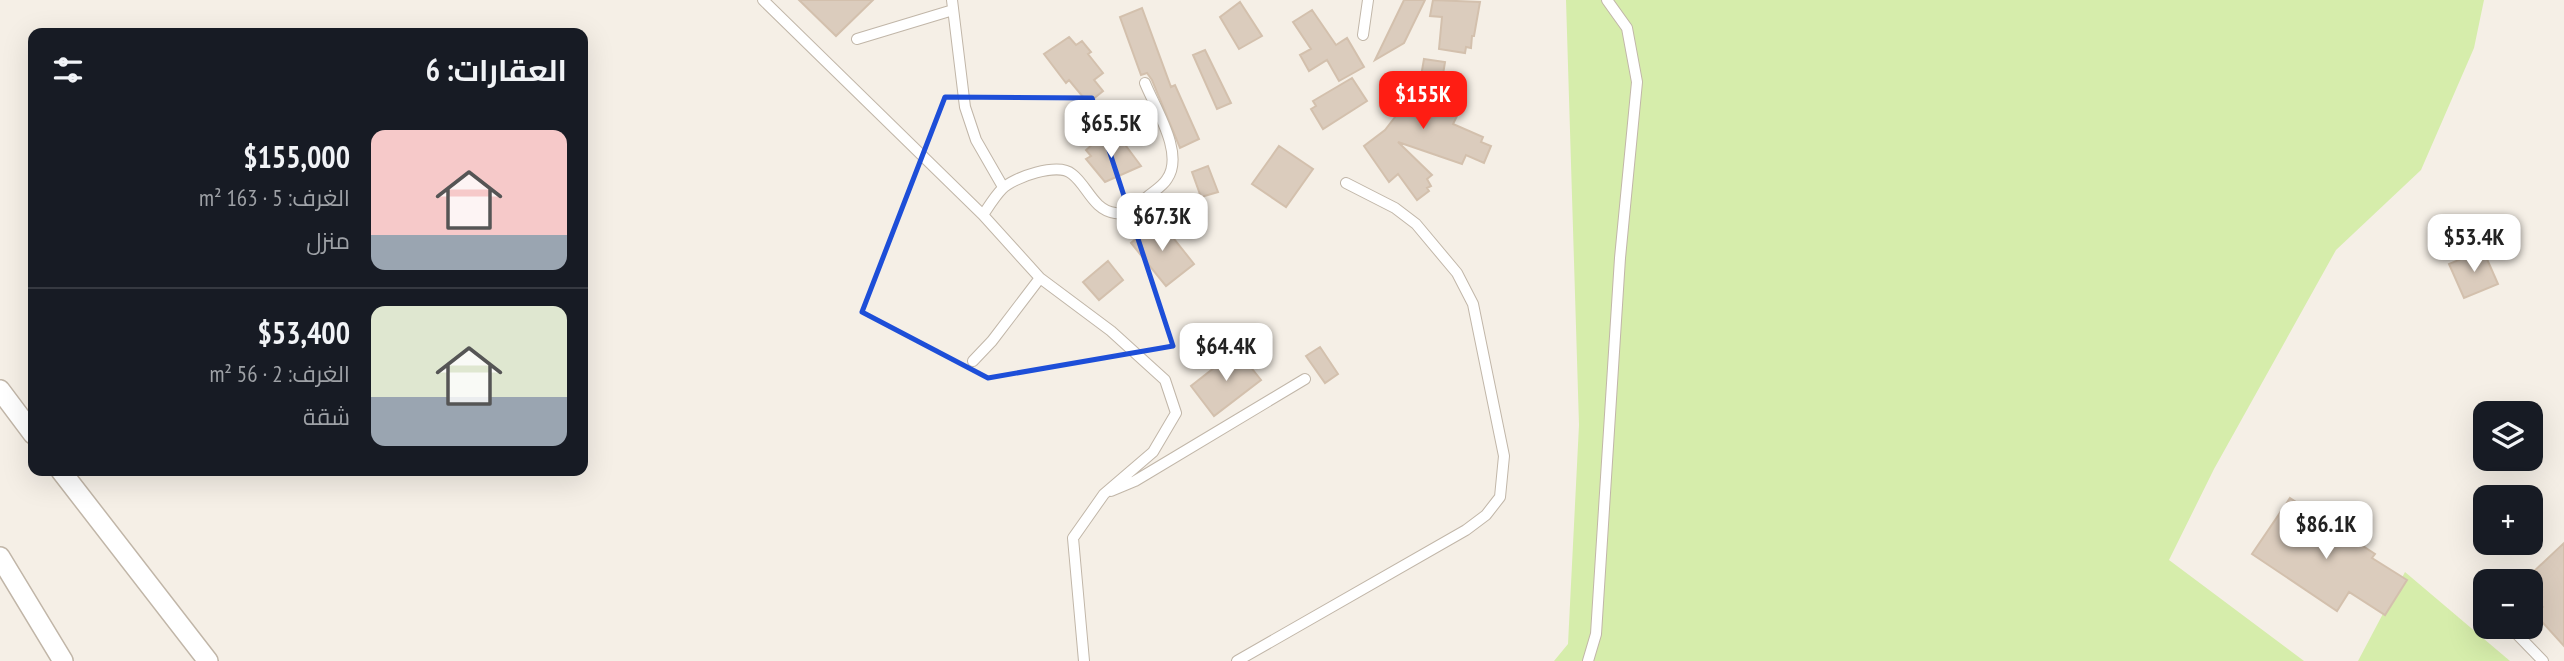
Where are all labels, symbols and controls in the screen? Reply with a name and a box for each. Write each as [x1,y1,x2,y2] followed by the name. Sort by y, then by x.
[426,50,567,89] text: العقارات: 6
[49,51,87,89] icon: filters
[1374,72,1472,131] pin: $155K
[1395,79,1451,108] text: $155K
[1054,100,1168,160] pin: $65.5K
[1081,108,1141,137] text: $65.5K
[243,137,350,176] text: $155,000
[427,158,511,242] icon: home
[199,183,350,212] text: الغرف: 5 · 163 m²
[1105,194,1219,253] pin: $67.3K
[1133,201,1191,230] text: $67.3K
[2417,215,2531,274] pin: $53.4K
[2444,222,2504,251] text: $53.4K
[306,226,350,255] text: منزل
[257,313,350,352] text: $53,400
[1169,324,1283,383] pin: $64.4K
[1196,331,1256,360] text: $64.4K
[427,334,511,418] icon: home
[209,359,350,388] text: الغرف: 2 · 56 m²
[2473,401,2543,639] map controls
[2473,401,2543,471] button: layers
[303,402,350,431] text: شقة
[2473,485,2543,555] button: +
[2269,502,2383,561] pin: $86.1K
[2296,509,2356,538] text: $86.1K
[2473,569,2543,639] button: −

